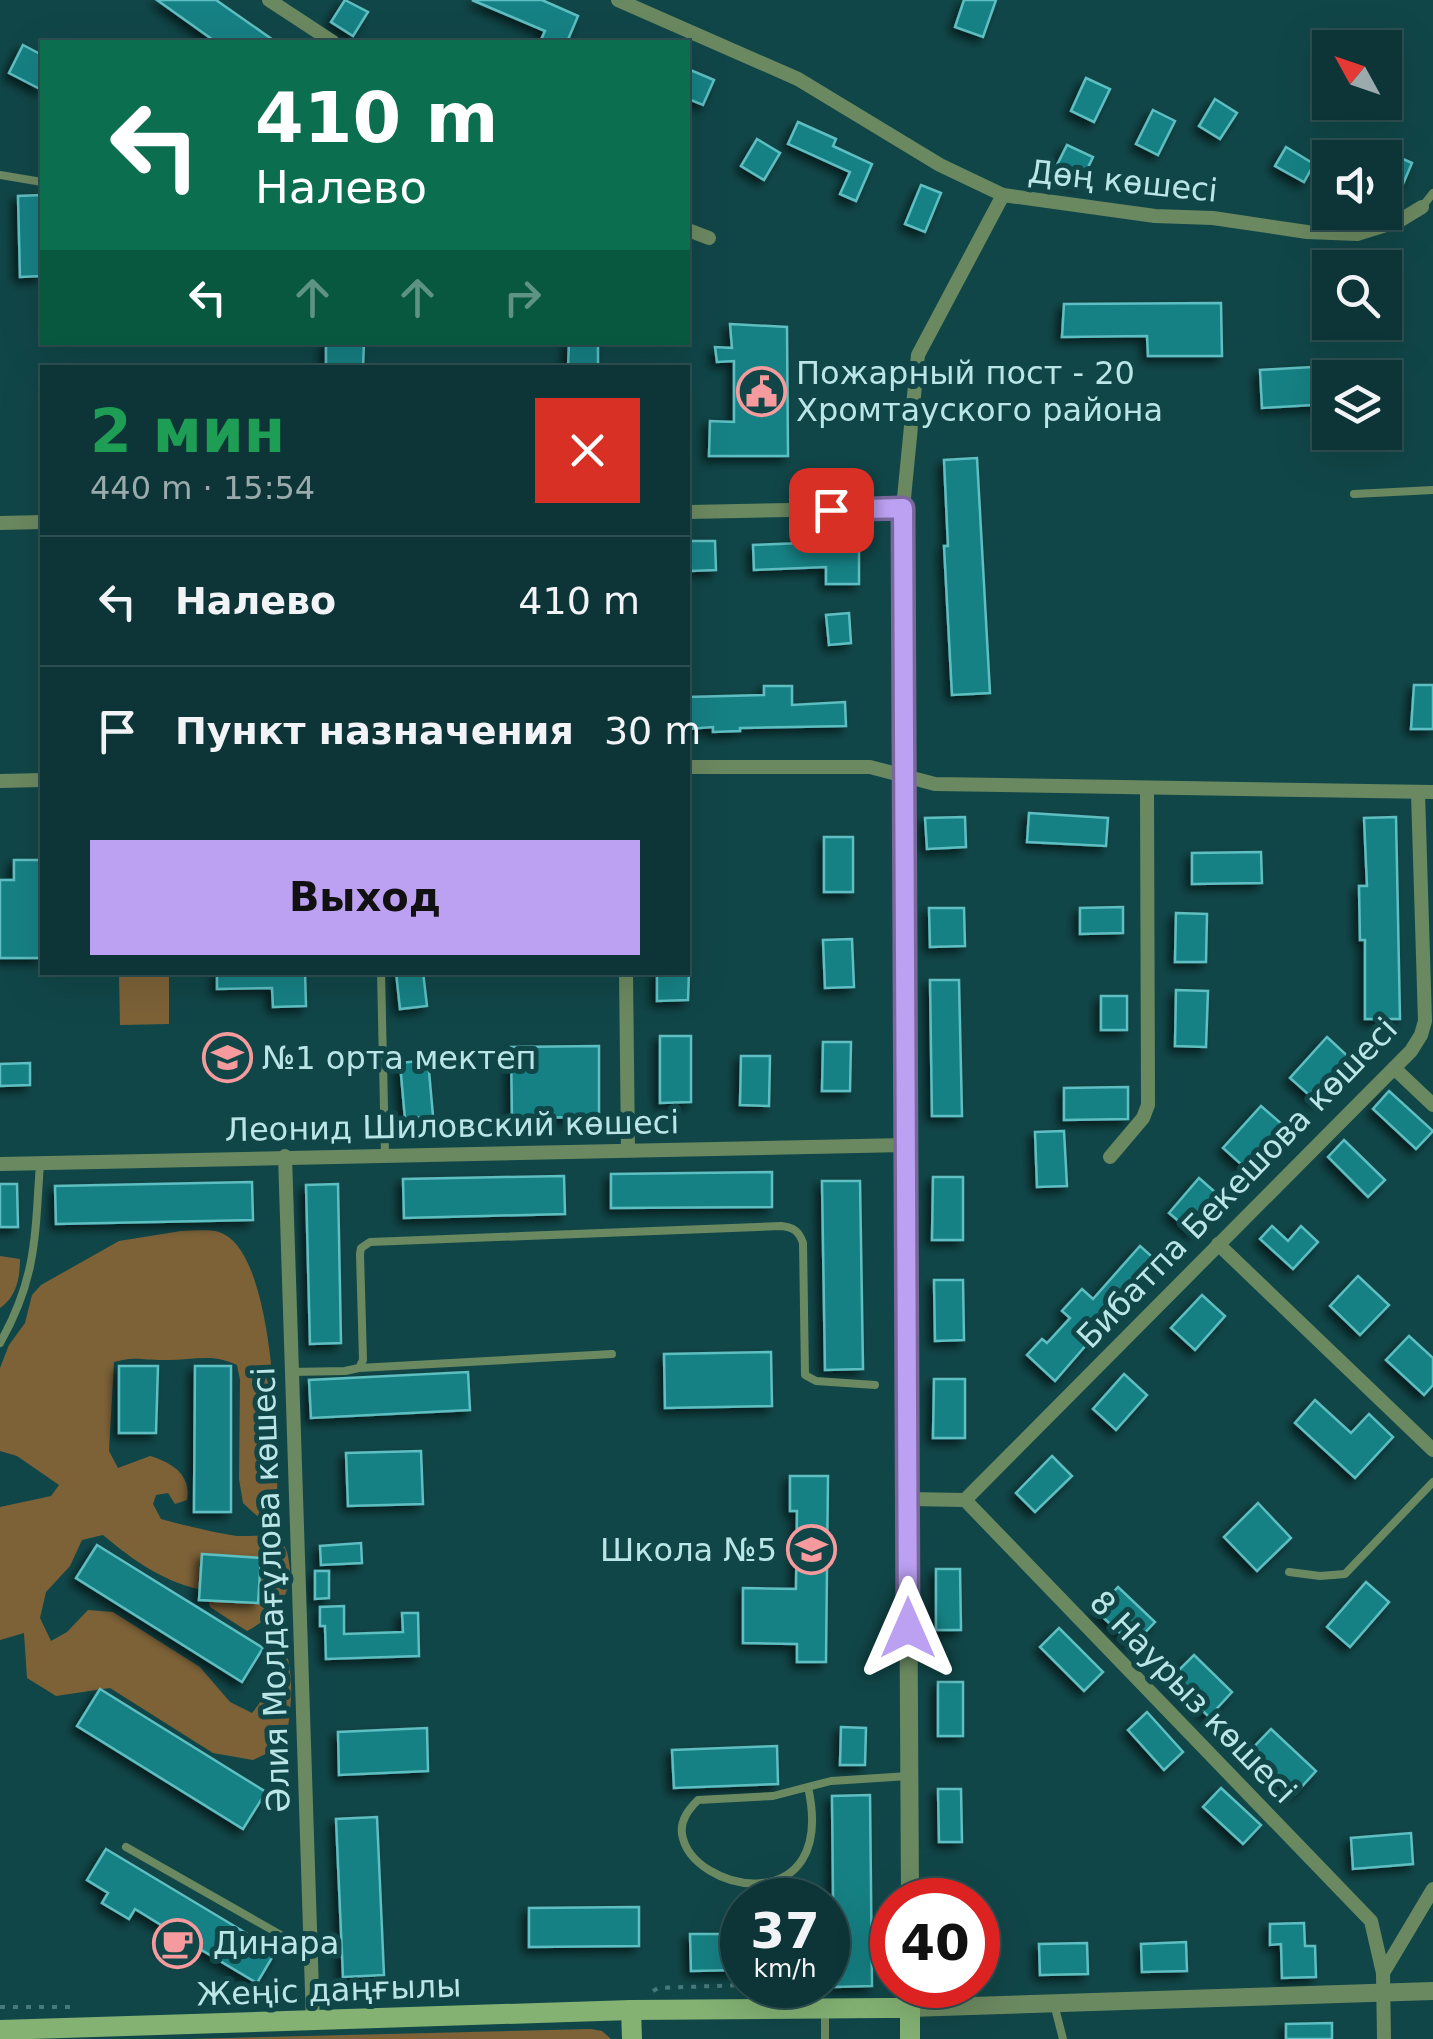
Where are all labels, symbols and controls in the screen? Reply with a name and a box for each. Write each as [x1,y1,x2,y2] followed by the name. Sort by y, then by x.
[1312,30,1402,120] north arrow
[1312,30,1402,450] map controls
[255,77,498,159] text: 410 m
[90,80,220,210] icon: left
[1312,140,1402,230] button: sound
[1026,152,1220,210] street label: Дөң көшесі
[255,161,427,214] text: Налево
[1312,250,1402,340] button: search
[180,270,235,325] icon: left
[285,270,340,325] icon: ahead
[390,270,445,325] icon: ahead
[495,270,550,325] icon: right
[796,354,1163,429] place label: Пожарный пост - 20 Хромтауского района
[1312,360,1402,450] button: layers
[735,365,787,417] public building icon: Пожарный пост - 20 Хромтауского района
[90,396,285,466] text: 2 мин
[535,398,640,503] button: close
[789,468,874,553] pin
[90,469,315,507] text: 440 m · 15:54
[804,483,859,538] icon: arrive
[90,574,145,629] icon: left
[175,579,336,623] text: Налево
[518,579,640,623] text: 410 m
[90,704,145,759] icon: arrive
[175,709,574,753] text: Пункт назначения
[604,709,701,753] text: 30 m
[90,840,640,955] button: Выход
[1069,1010,1405,1356] street label: Бибатпа Бекешова көшесі
[201,1032,253,1084] school or university icon: №1 орта мектеп
[262,1039,537,1077] place label: №1 орта мектеп
[225,1103,679,1149] street label: Леонид Шиловский көшесі
[244,1366,298,1814] street label: Әлия Молдағұлова көшесі
[786,1524,838,1576] school or university icon: Школа №5
[600,1531,777,1569] place label: Школа №5
[856,1576,960,1680] position arrow
[1082,1583,1304,1811] street label: 8 Наурыз көшесі
[870,1878,1000,2008] speed limit sign: 40
[750,1902,820,1960] text: 37
[152,1917,204,1969] cafe icon: Динара
[213,1924,339,1962] place label: Динара
[753,1954,817,1983] text: km/h
[196,1966,462,2014] street label: Жеңіс даңғылы

